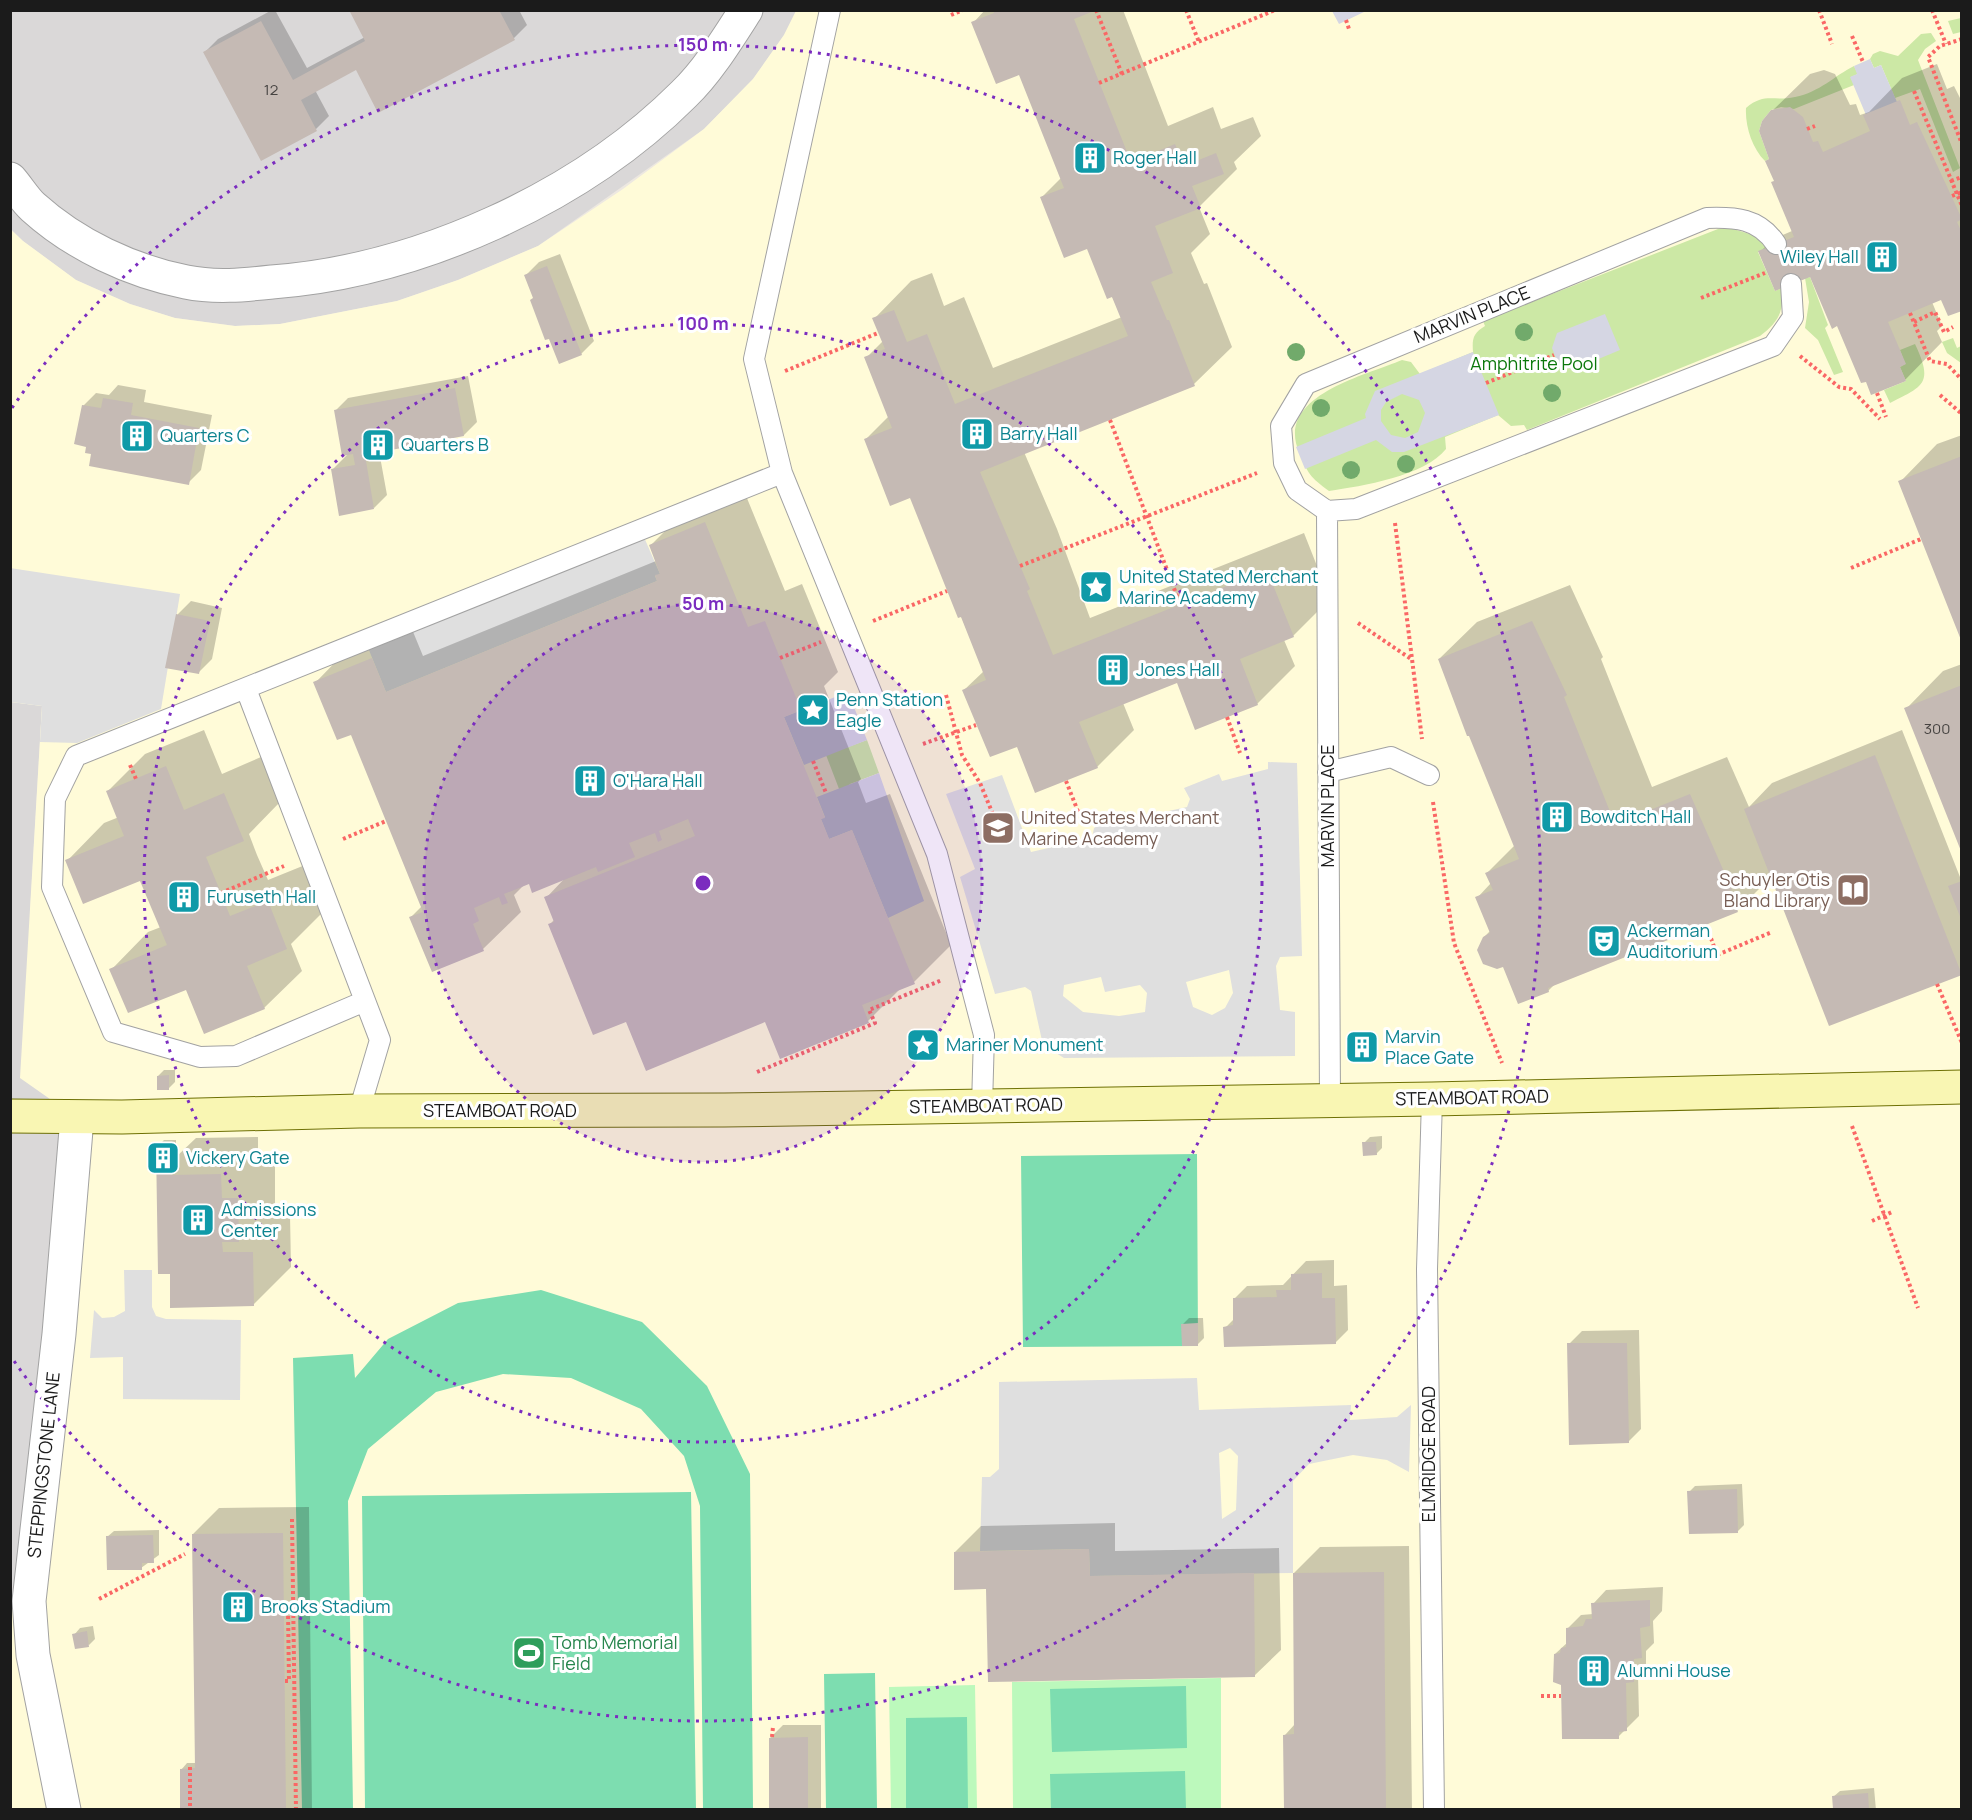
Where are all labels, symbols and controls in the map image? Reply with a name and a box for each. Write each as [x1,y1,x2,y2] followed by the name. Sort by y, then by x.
[678,32,728,56] text: 150 m
[264,79,278,100] house number: 12
[1072,140,1108,176] building icon: Roger Hall
[1113,145,1197,169] place label: Roger Hall
[1864,239,1900,275] building icon: Wiley Hall
[1780,244,1859,268] place label: Wiley Hall
[1410,280,1533,348] street label: MARVIN PLACE
[677,311,729,335] text: 100 m
[1470,351,1598,375] park label: Amphitrite Pool
[959,416,995,452] building icon: Barry Hall
[119,418,155,454] building icon: Quarters C
[1000,421,1078,445] place label: Barry Hall
[160,423,250,447] place label: Quarters C
[360,427,396,463] building icon: Quarters B
[401,432,489,456] place label: Quarters B
[1119,564,1319,609] place label: United Stated Merchant Marine Academy
[1078,569,1114,605] place icon: United Stated Merchant Marine Academy
[682,591,724,615] text: 50 m
[1095,652,1131,688] building icon: Jones Hall
[1136,657,1220,681] place label: Jones Hall
[836,687,943,732] place label: Penn Station Eagle
[795,692,831,728] place icon: Penn Station Eagle
[1924,718,1950,739] house number: 300
[1315,744,1339,868] street label: MARVIN PLACE
[572,763,608,799] building icon: O'Hara Hall
[613,768,703,792] place label: O'Hara Hall
[1539,799,1575,835] building icon: Bowditch Hall
[1580,804,1691,828] place label: Bowditch Hall
[1021,805,1219,850] place label: United States Merchant Marine Academy
[980,810,1016,846] school or university icon: United States Merchant Marine Academy
[1719,867,1830,912] place label: Schuyler Otis Bland Library
[1835,872,1871,908] library icon: Schuyler Otis Bland Library
[693,873,713,893] centre of rings
[166,879,202,915] building icon: Furuseth Hall
[207,884,316,908] place label: Furuseth Hall
[1627,918,1718,963] place label: Ackerman Auditorium
[1586,923,1622,959] theatre icon: Ackerman Auditorium
[1385,1024,1474,1069] place label: Marvin Place Gate
[905,1027,941,1063] place icon: Mariner Monument
[1344,1029,1380,1065] building icon: Marvin Place Gate
[946,1032,1104,1056] place label: Mariner Monument
[1395,1084,1549,1110] street label: STEAMBOAT ROAD
[909,1092,1063,1118] street label: STEAMBOAT ROAD
[423,1098,577,1122] street label: STEAMBOAT ROAD
[145,1140,181,1176] building icon: Vickery Gate
[186,1145,289,1169] place label: Vickery Gate
[221,1197,316,1242] place label: Admissions Center
[180,1202,216,1238] building icon: Admissions Center
[21,1371,65,1559] street label: STEPPINGSTONE LANE
[1416,1386,1440,1522] street label: ELMRIDGE ROAD
[220,1589,256,1625] building icon: Brooks Stadium
[261,1594,391,1618] place label: Brooks Stadium
[552,1630,678,1675] place label: Tomb Memorial Field
[511,1635,547,1671] sports icon: Tomb Memorial Field
[1576,1653,1612,1689] building icon: Alumni House
[1617,1658,1731,1682] place label: Alumni House

